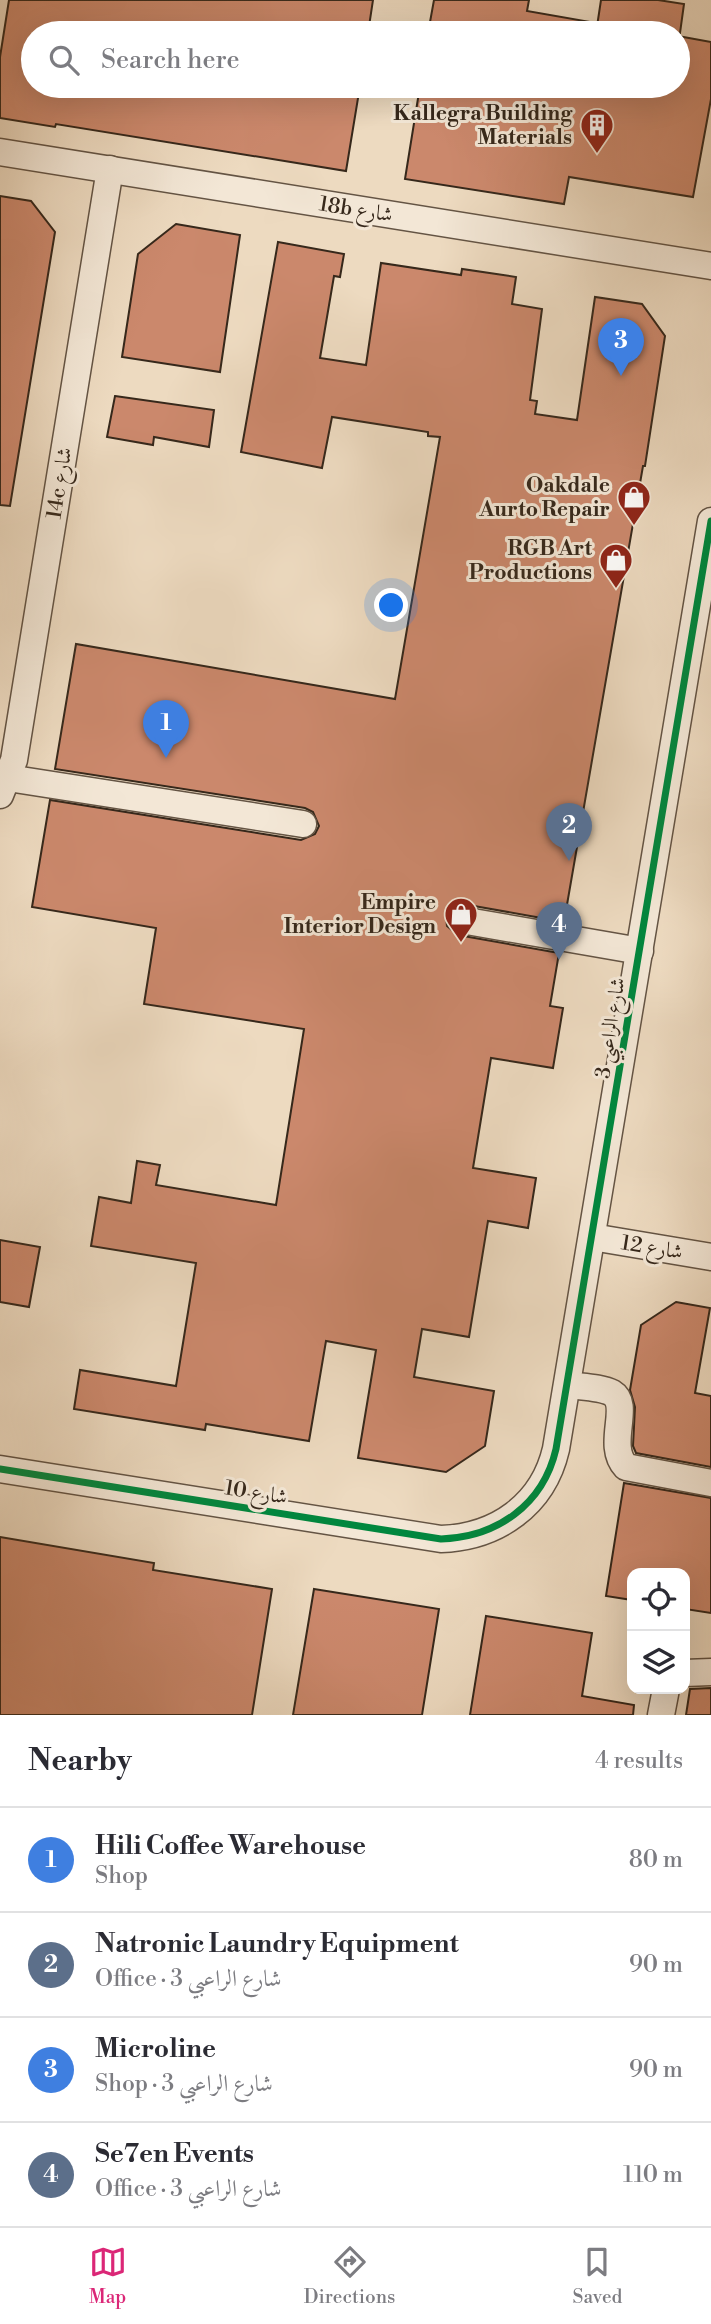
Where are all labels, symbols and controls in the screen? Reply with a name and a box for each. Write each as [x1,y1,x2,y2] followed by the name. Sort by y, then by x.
[21,21,690,98] search box
[45,41,83,79] icon: search
[101,44,240,76] text: Search here
[393,101,573,151] place label: Kallegra Building Materials
[578,106,616,155] building icon: Kallegra Building Materials
[317,191,395,233] street label: 18b شارع
[598,318,644,376] pin: 3
[42,446,82,521] street label: 14c شارع
[478,473,610,523] place label: Oakdale Aurto Repair
[615,478,653,527] shop icon: Oakdale Aurto Repair
[469,536,593,586] place label: RGB Art Productions
[597,541,635,590] shop icon: RGB Art Productions
[374,588,408,622] your location
[143,700,189,758] pin: 1
[546,803,592,861] pin: 2
[284,890,436,940] place label: Empire Interior Design
[442,895,480,944] shop icon: Empire Interior Design
[536,902,582,960] pin: 4
[590,976,638,1081] street label: شارع الراعبي 3
[618,1230,685,1270] street label: شارع 12
[222,1475,289,1515] street label: شارع 10
[627,1568,690,1694] map controls
[627,1568,690,1631] button: locate
[627,1631,690,1694] button: layers
[28,1742,132,1780] text: Nearby
[595,1747,683,1775] text: 4 results
[95,1830,366,1862] text: Hili Coffee Warehouse
[45,1846,57,1874] text: 1
[629,1846,683,1874] text: 80 m
[95,1862,148,1890] text: Shop
[95,1928,459,1960] text: Natronic Laundry Equipment
[44,1951,58,1979] text: 2
[629,1951,683,1979] text: 90 m
[95,1965,282,1993] text: Office · شارع الراعبي 3
[95,2033,216,2065] text: Microline
[44,2056,58,2084] text: 3
[629,2056,683,2084] text: 90 m
[95,2070,273,2098] text: Shop · شارع الراعبي 3
[95,2138,254,2170] text: Se7en Events
[43,2161,59,2189] text: 4
[623,2161,683,2189] text: 110 m
[95,2175,282,2203] text: Office · شارع الراعبي 3
[89,2243,127,2309] tab: Map
[304,2243,395,2309] tab: Directions
[573,2243,622,2309] tab: Saved

